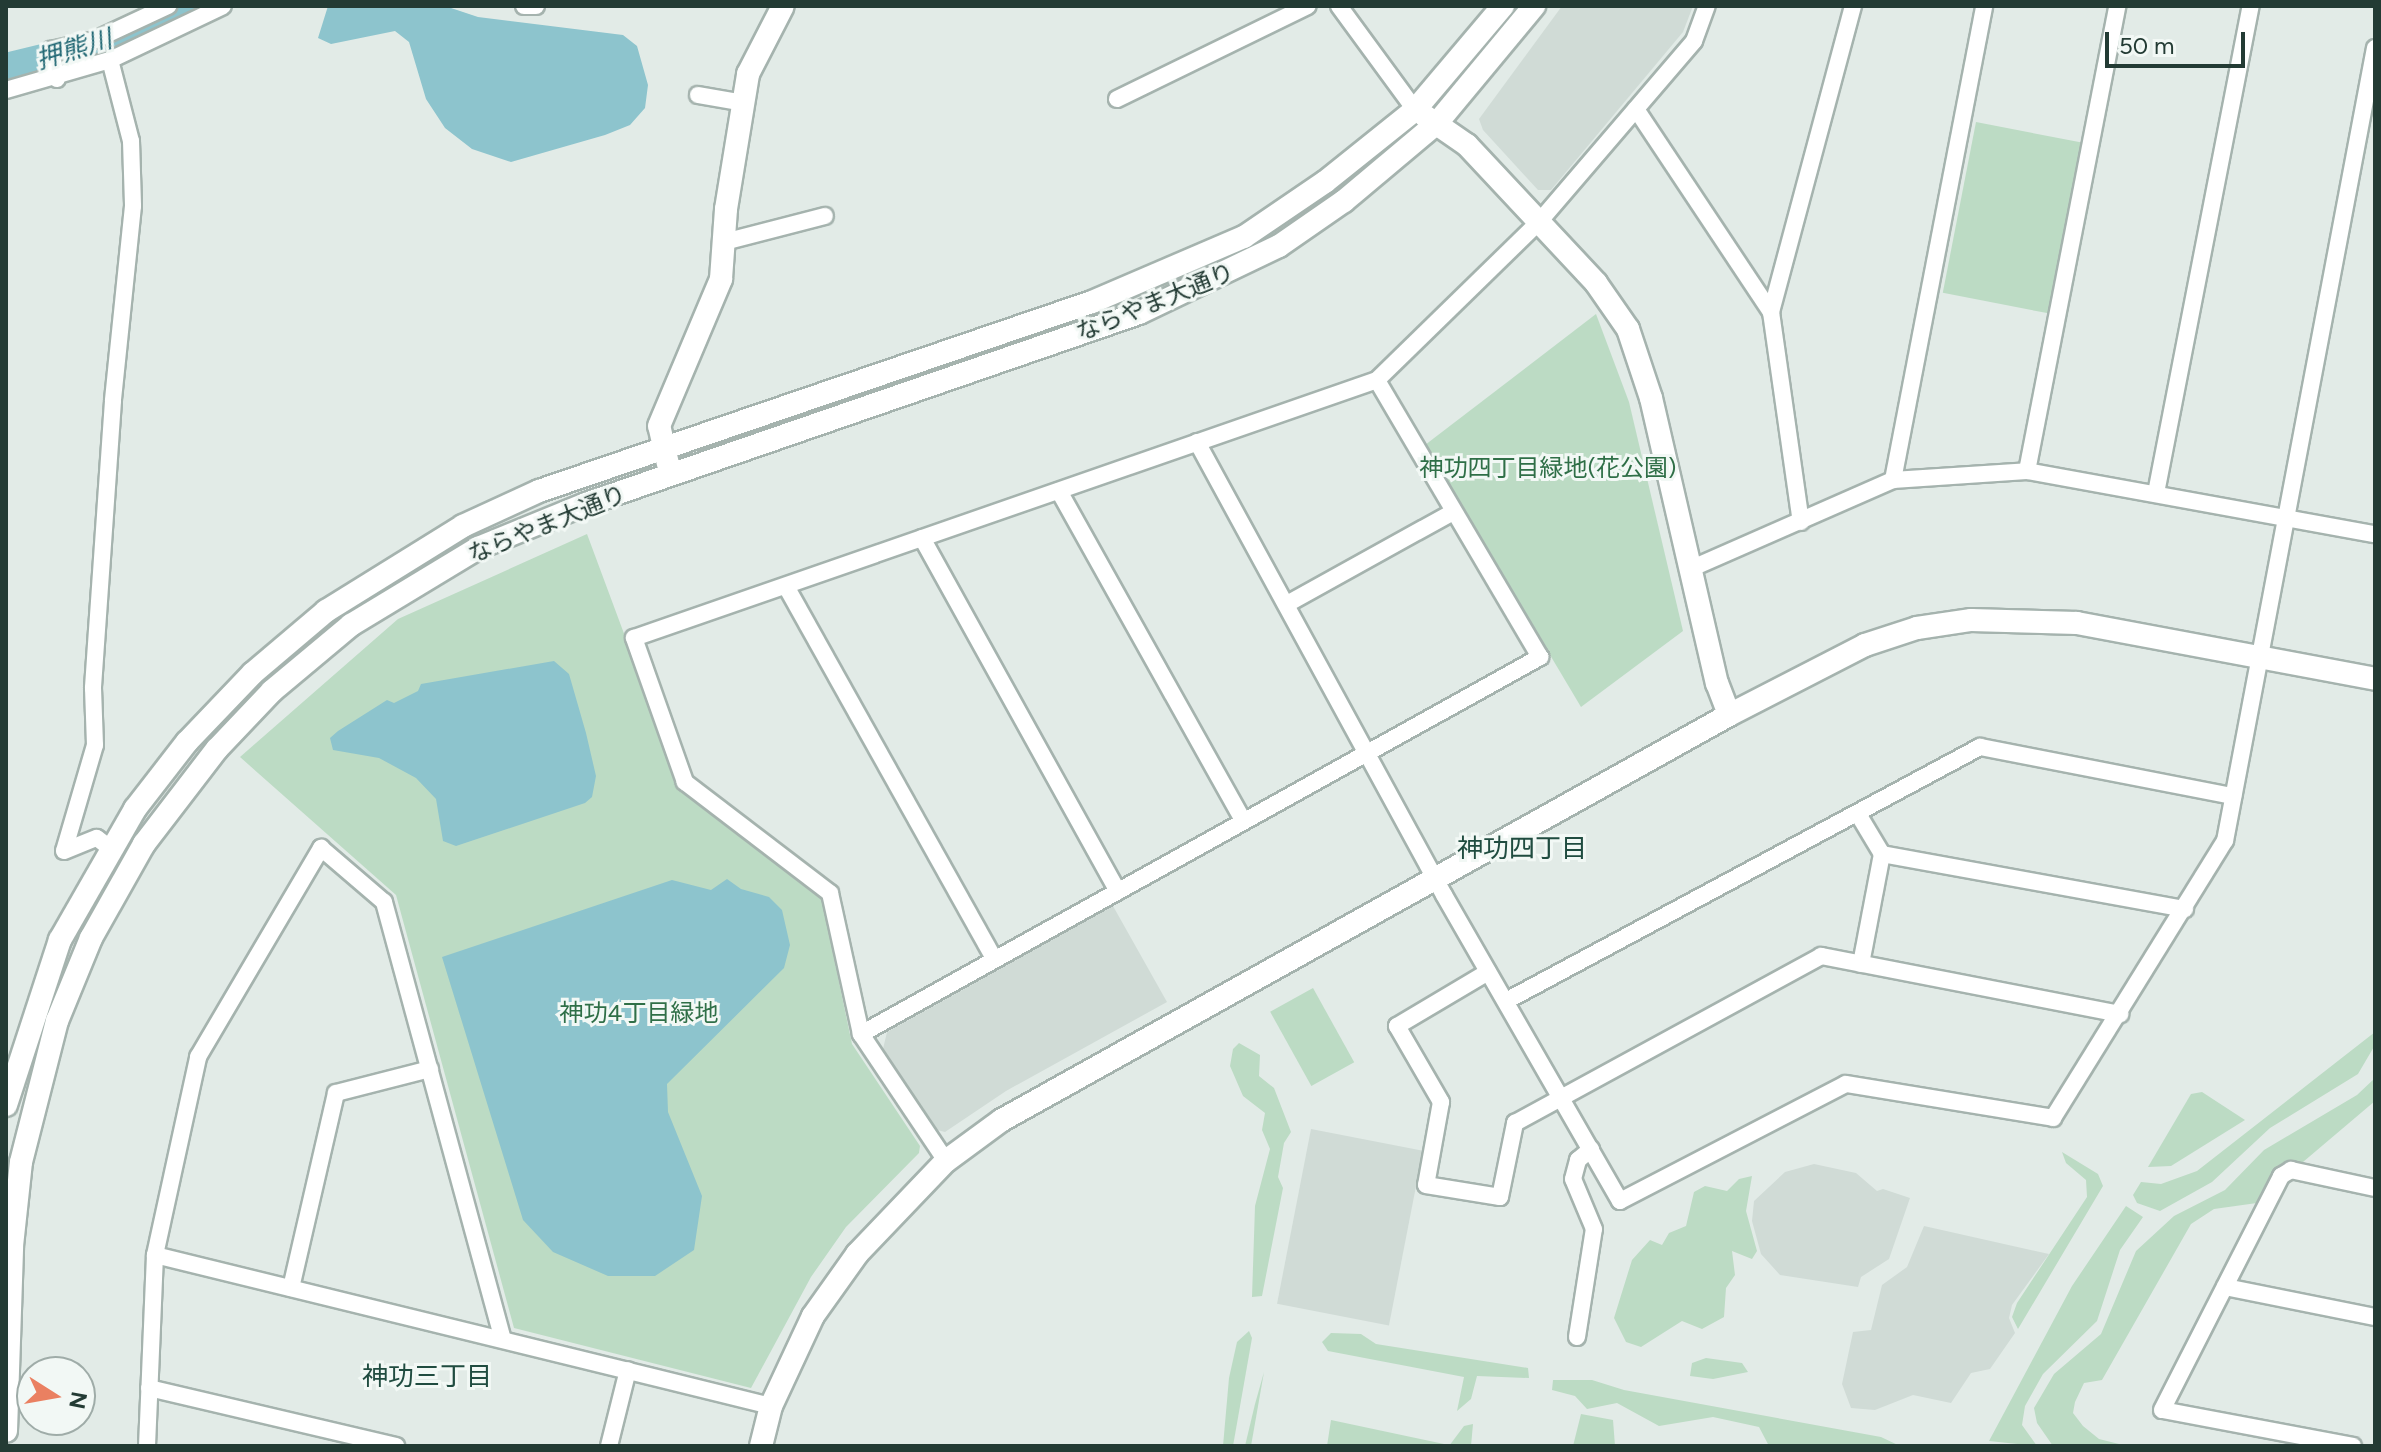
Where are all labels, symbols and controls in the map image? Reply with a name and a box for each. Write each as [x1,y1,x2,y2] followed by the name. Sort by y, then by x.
[2109,16,2249,66] scale bar
[32,24,116,76] water label: 押熊川
[2119,31,2175,60] text: 50 m
[1072,257,1238,347] street label: ならやま大通り
[1420,454,1676,482] park label: 神功四丁目緑地(花公園)
[464,479,630,569] street label: ならやま大通り
[1457,833,1587,865] district label: 神功四丁目
[560,999,718,1027] park label: 神功4丁目緑地
[16,1356,96,1436] north arrow
[362,1361,492,1393] district label: 神功三丁目
[63,1389,93,1411] text: N

